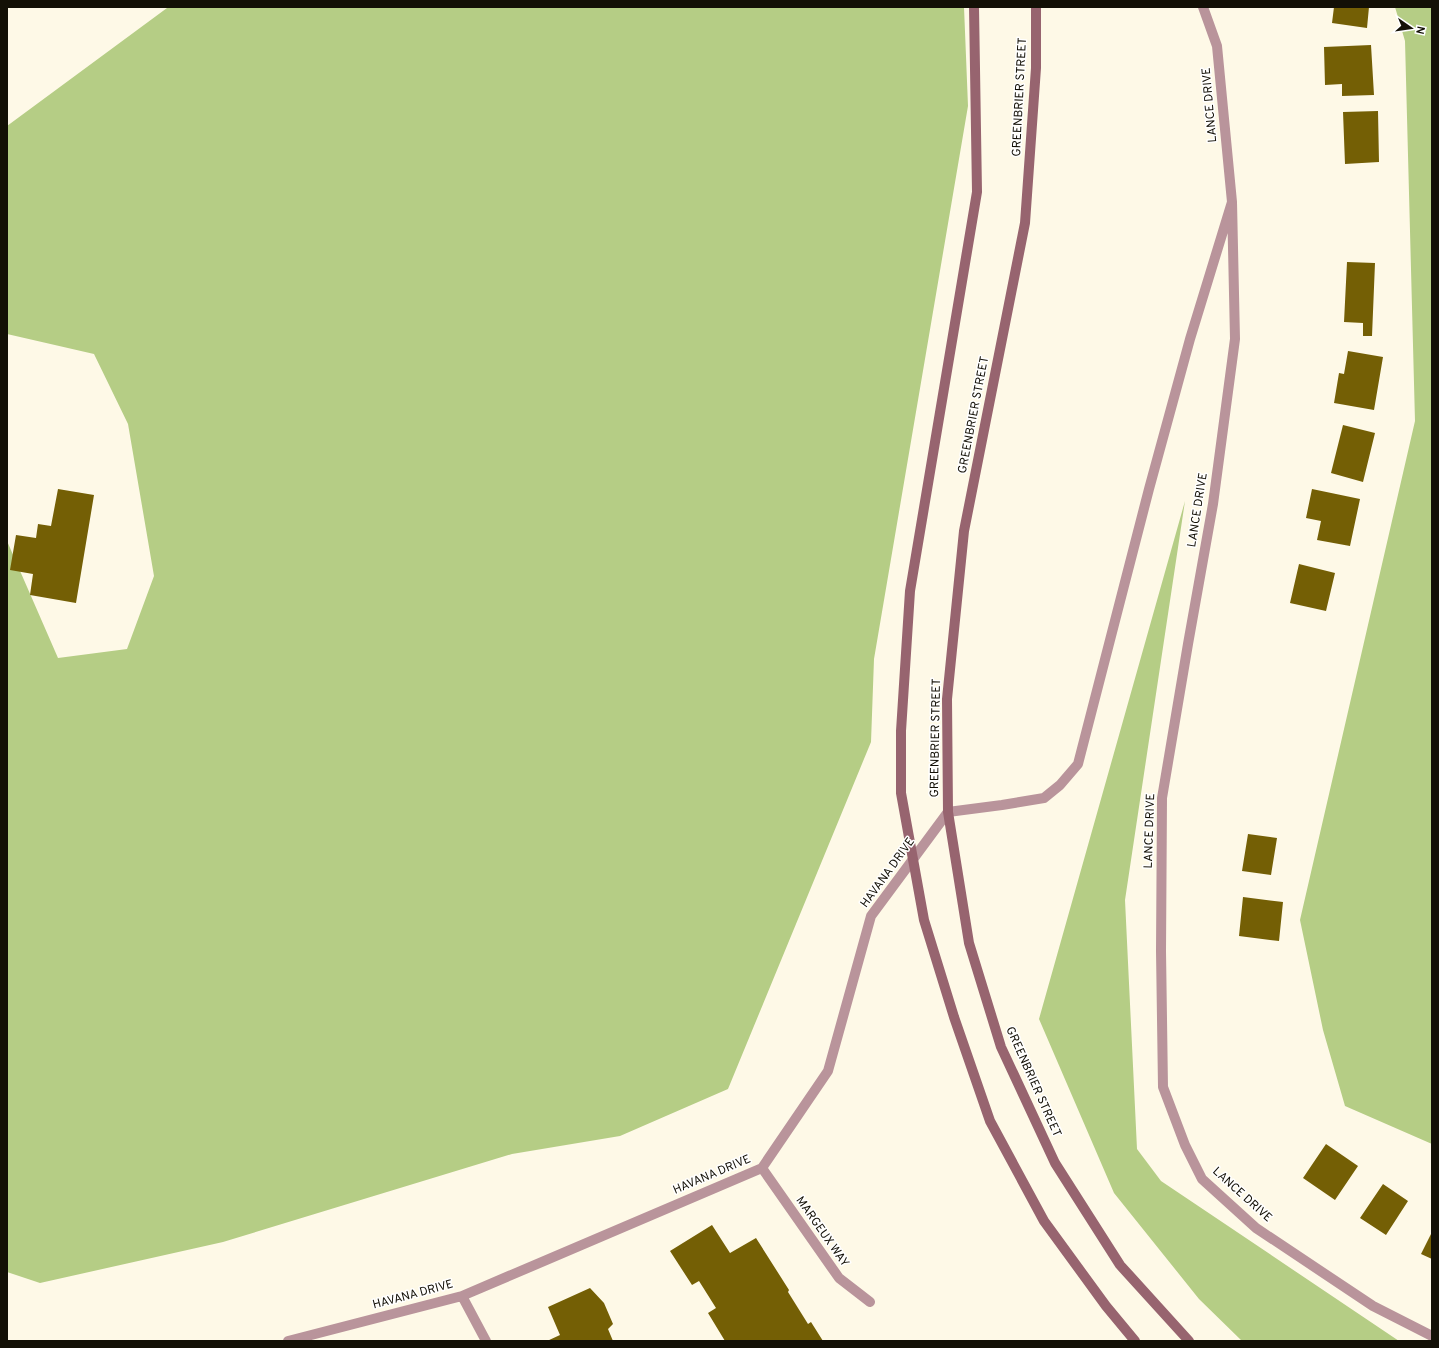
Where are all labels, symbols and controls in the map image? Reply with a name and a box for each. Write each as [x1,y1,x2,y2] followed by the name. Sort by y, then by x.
[1391,8,1431,48] north arrow
[1412,25,1427,35] text: N
[1009,37,1031,157] street label: GREENBRIER STREET
[1199,67,1221,143] street label: LANCE DRIVE
[955,355,993,475] street label: GREENBRIER STREET
[1184,472,1212,548] street label: LANCE DRIVE
[927,678,945,798] street label: GREENBRIER STREET
[1141,793,1159,869] street label: LANCE DRIVE
[857,835,919,911] street label: HAVANA DRIVE
[1001,1024,1065,1140] street label: GREENBRIER STREET
[671,1151,753,1199] street label: HAVANA DRIVE
[1209,1164,1275,1226] street label: LANCE DRIVE
[792,1193,852,1271] street label: MARGEUX WAY
[371,1277,455,1313] street label: HAVANA DRIVE

